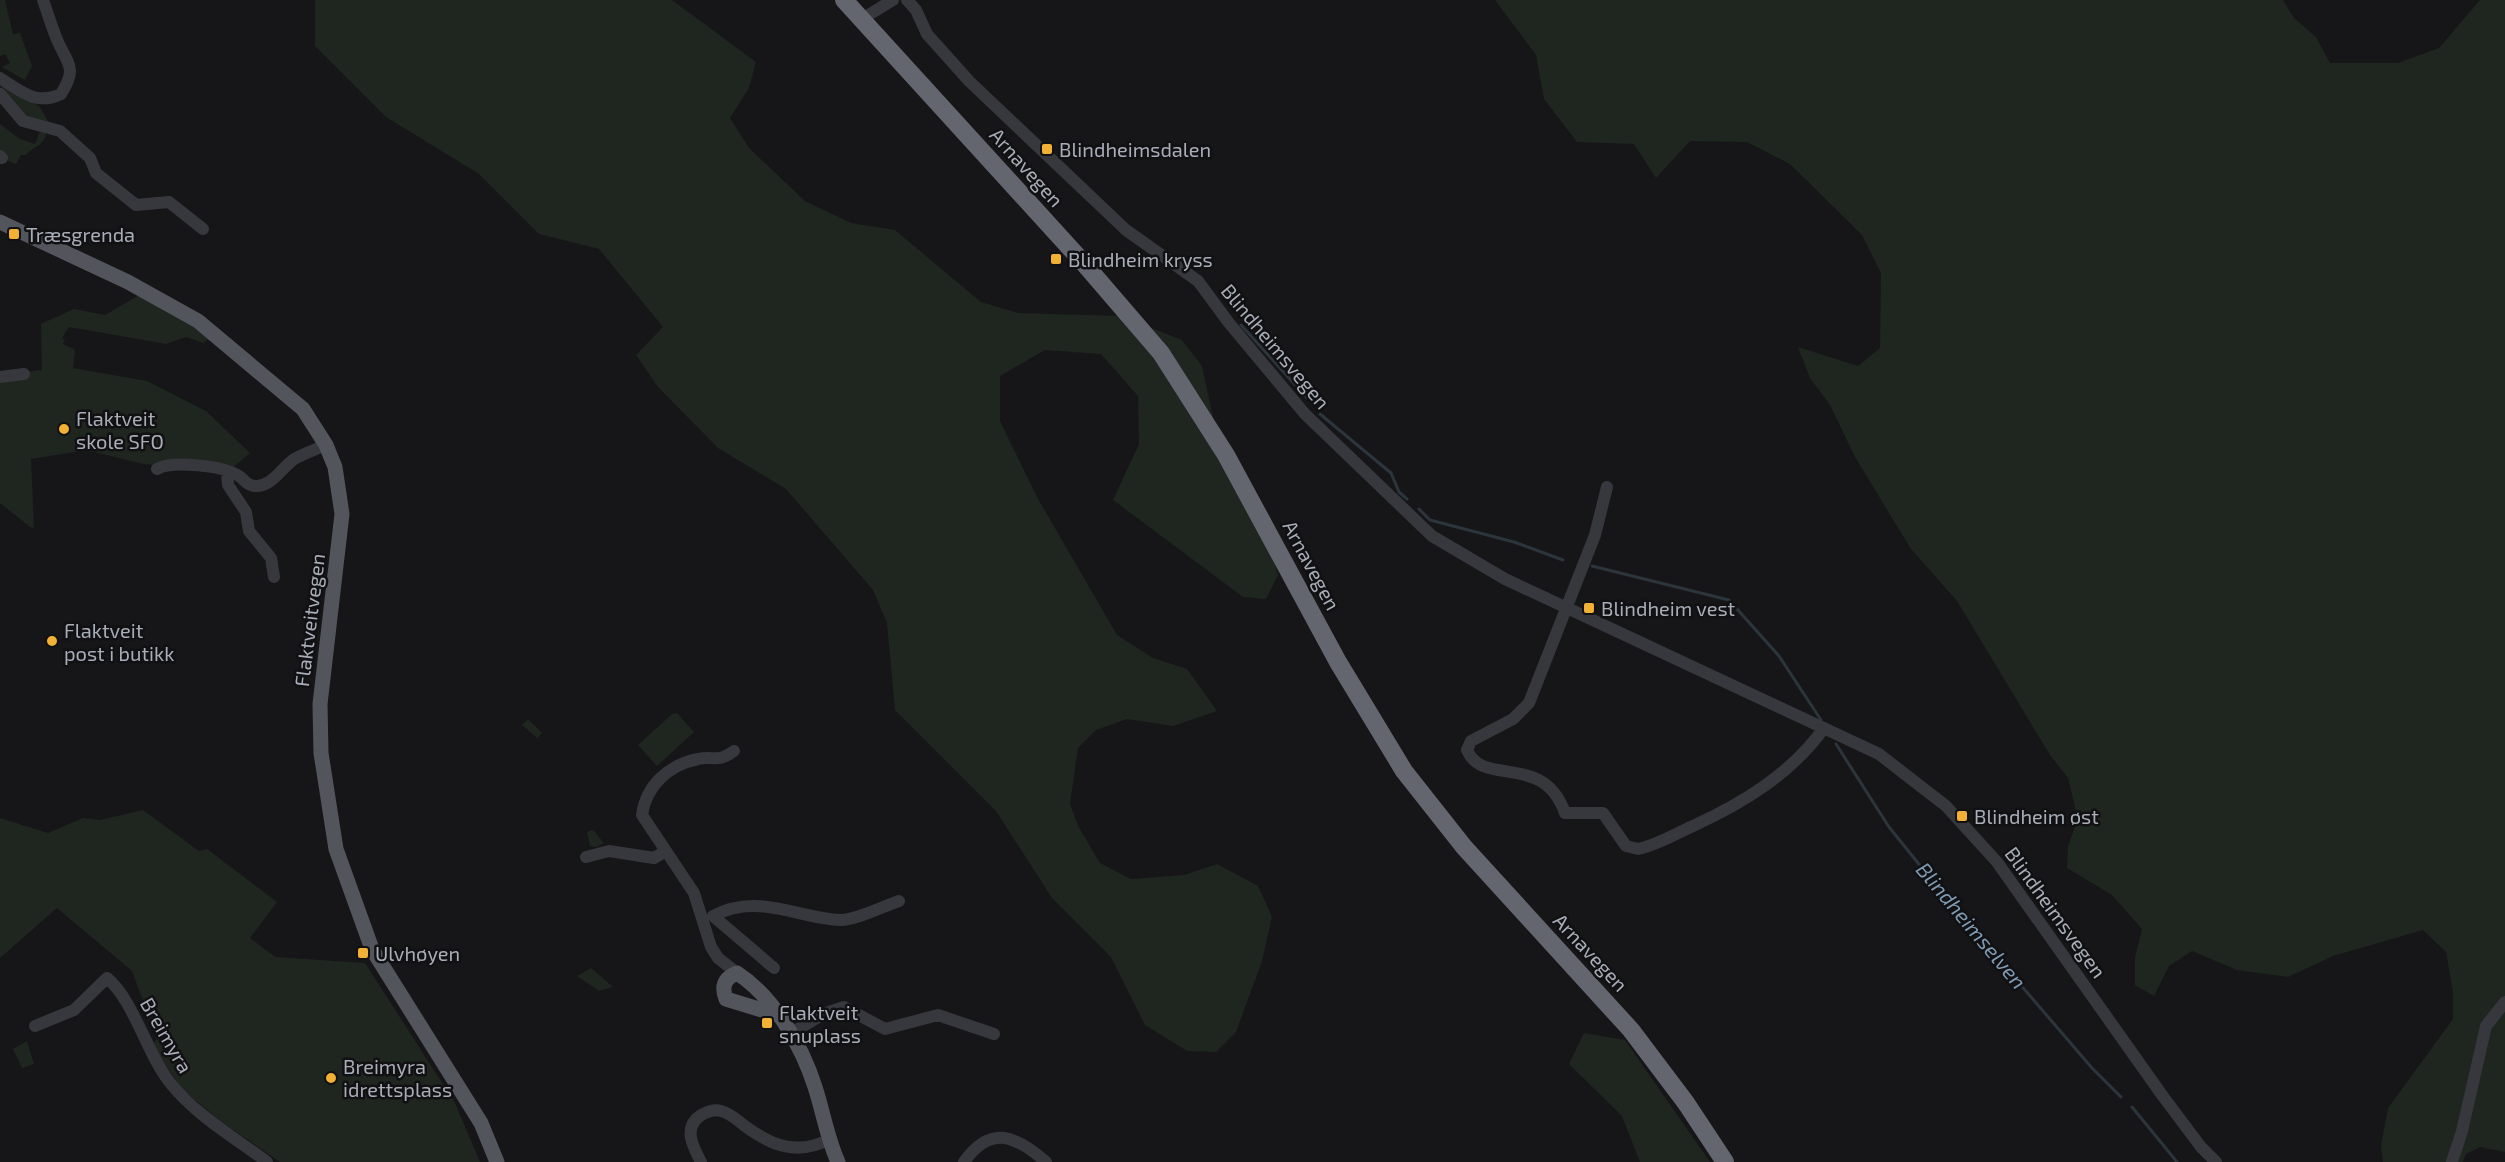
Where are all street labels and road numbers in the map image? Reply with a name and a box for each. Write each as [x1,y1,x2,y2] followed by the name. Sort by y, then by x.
[985,123,1069,211] street label: Arnavegen
[1217,279,1335,413] street label: Blindheimsvegen
[1278,516,1346,614] street label: Arnavegen
[289,552,329,688] street label: Flaktveitvegen
[2000,842,2112,982] street label: Blindheimsvegen
[1549,908,1633,996] street label: Arnavegen
[136,993,198,1077] street label: Breimyra

